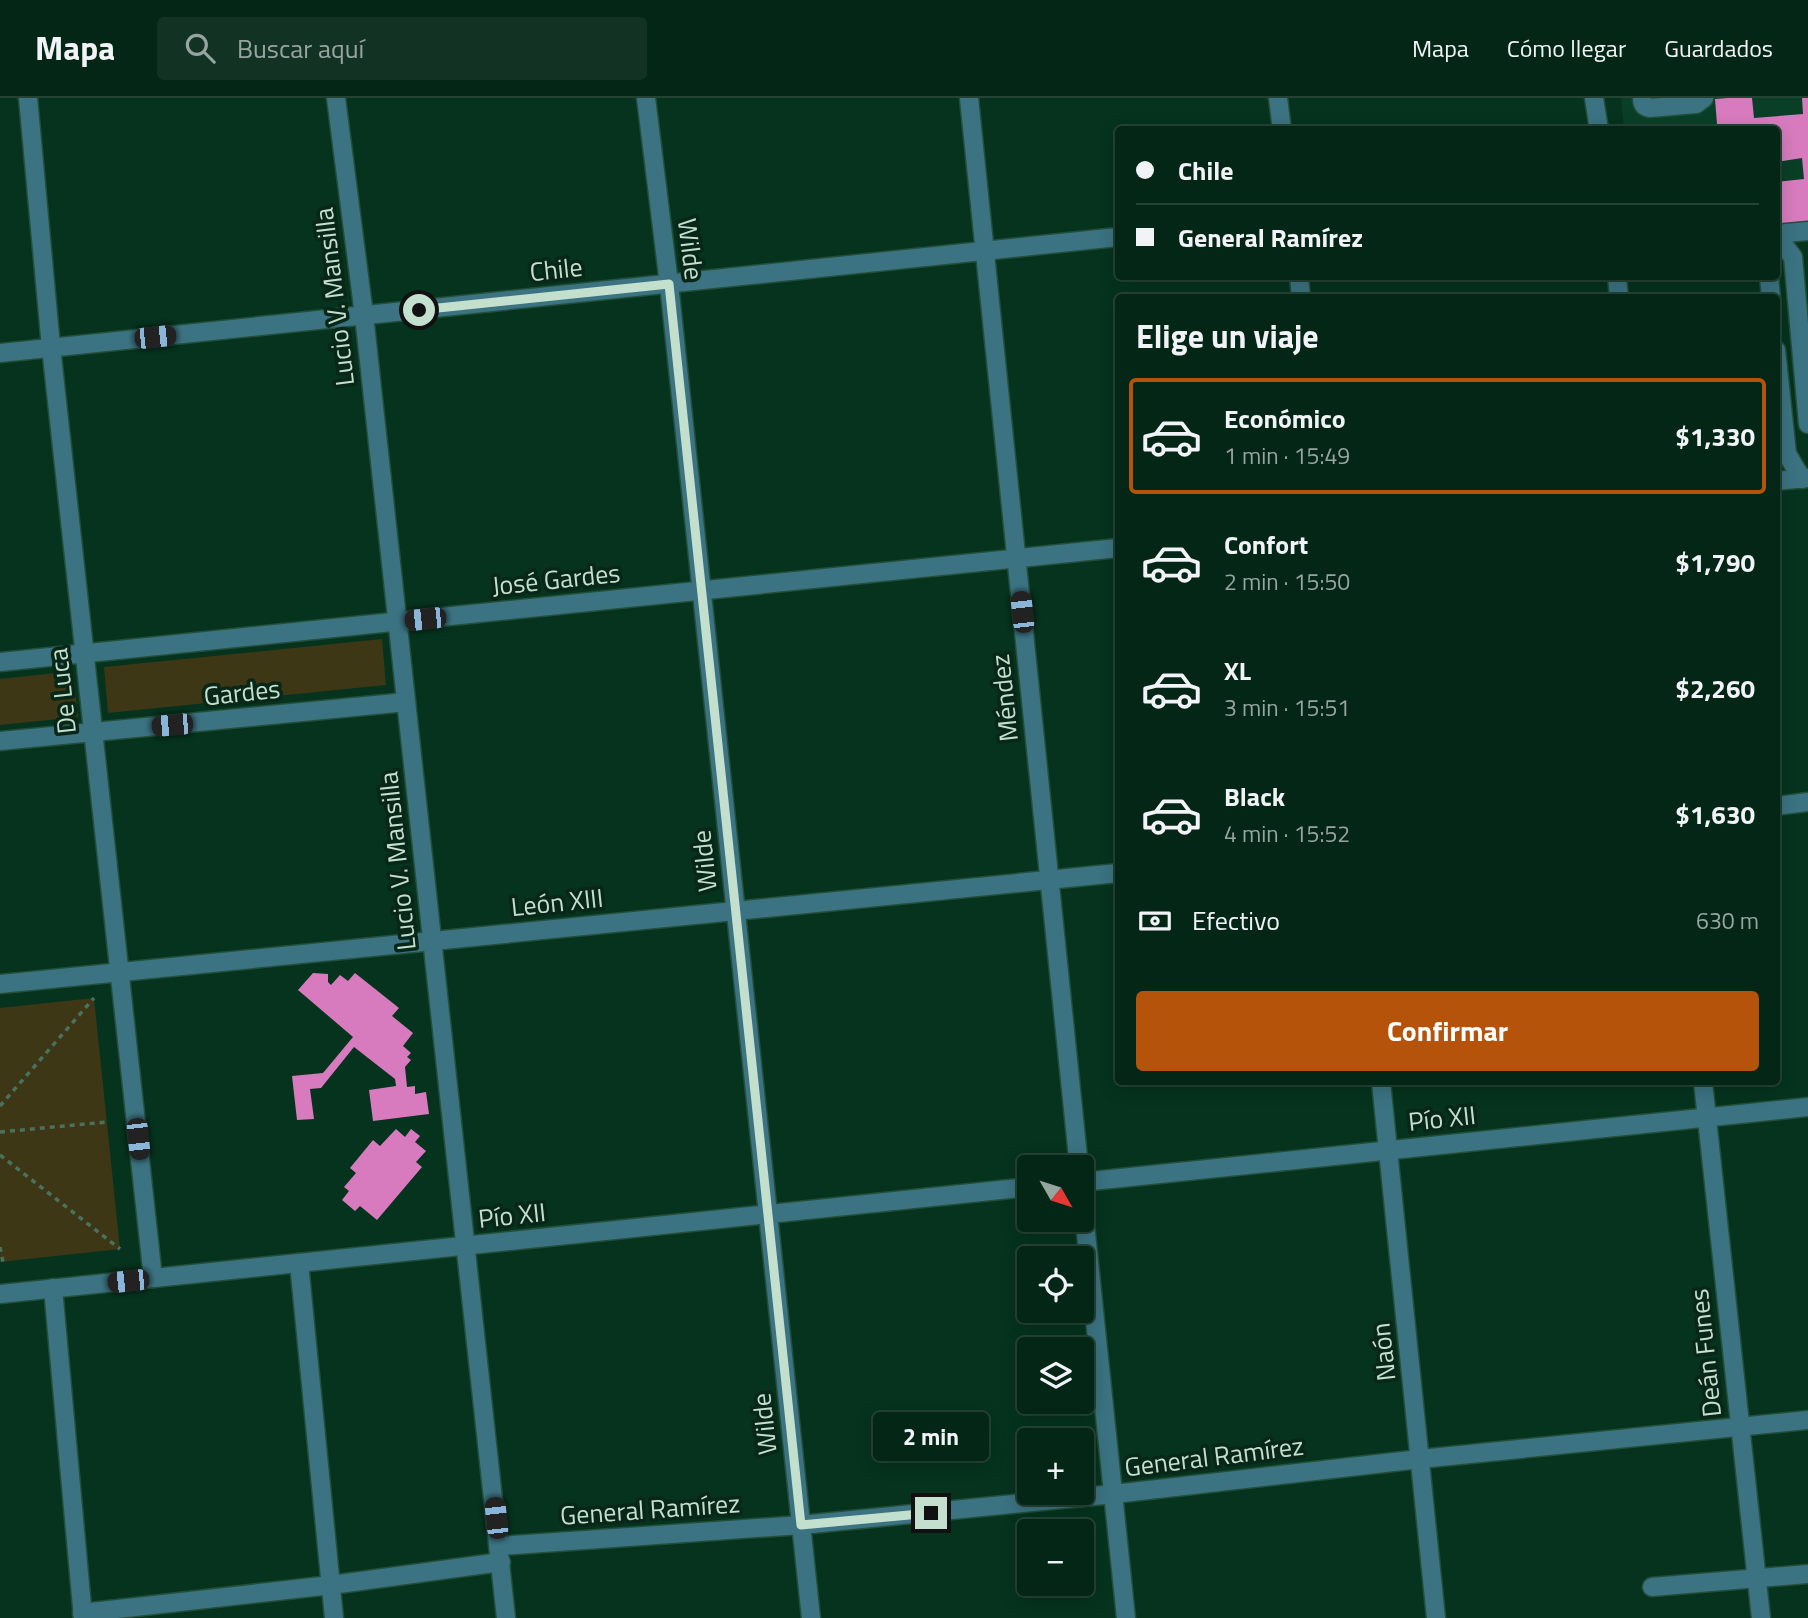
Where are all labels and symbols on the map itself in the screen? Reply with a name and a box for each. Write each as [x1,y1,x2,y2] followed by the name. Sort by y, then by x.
[304,206,364,388] street label: Lucio V. Mansilla
[668,216,714,282] street label: Wilde
[528,247,584,291] street label: Chile
[403,294,435,326] route start
[134,324,177,350] car
[490,553,622,605] street label: José Gardes
[1010,590,1035,634] car
[404,606,447,632] car
[38,646,86,736] street label: De Luca
[980,652,1028,744] street label: Méndez
[202,669,282,715] street label: Gardes
[151,713,194,737] car
[368,770,426,952] street label: Lucio V. Mansilla
[681,828,727,894] street label: Wilde
[509,878,605,926] street label: León XIII
[1406,1095,1478,1141] street label: Pío XII
[126,1117,151,1161] car
[1017,1155,1094,1232] north arrow
[476,1192,548,1238] street label: Pío XII
[107,1268,150,1294] car
[1679,1287,1731,1419] street label: Deán Funes
[1361,1321,1405,1383] street label: Naón
[741,1391,787,1457] street label: Wilde
[873,1412,989,1460] callout: 2 min
[1122,1426,1306,1486] street label: General Ramírez
[559,1483,741,1535] street label: General Ramírez
[484,1496,509,1540] car
[915,1497,947,1529] route end

